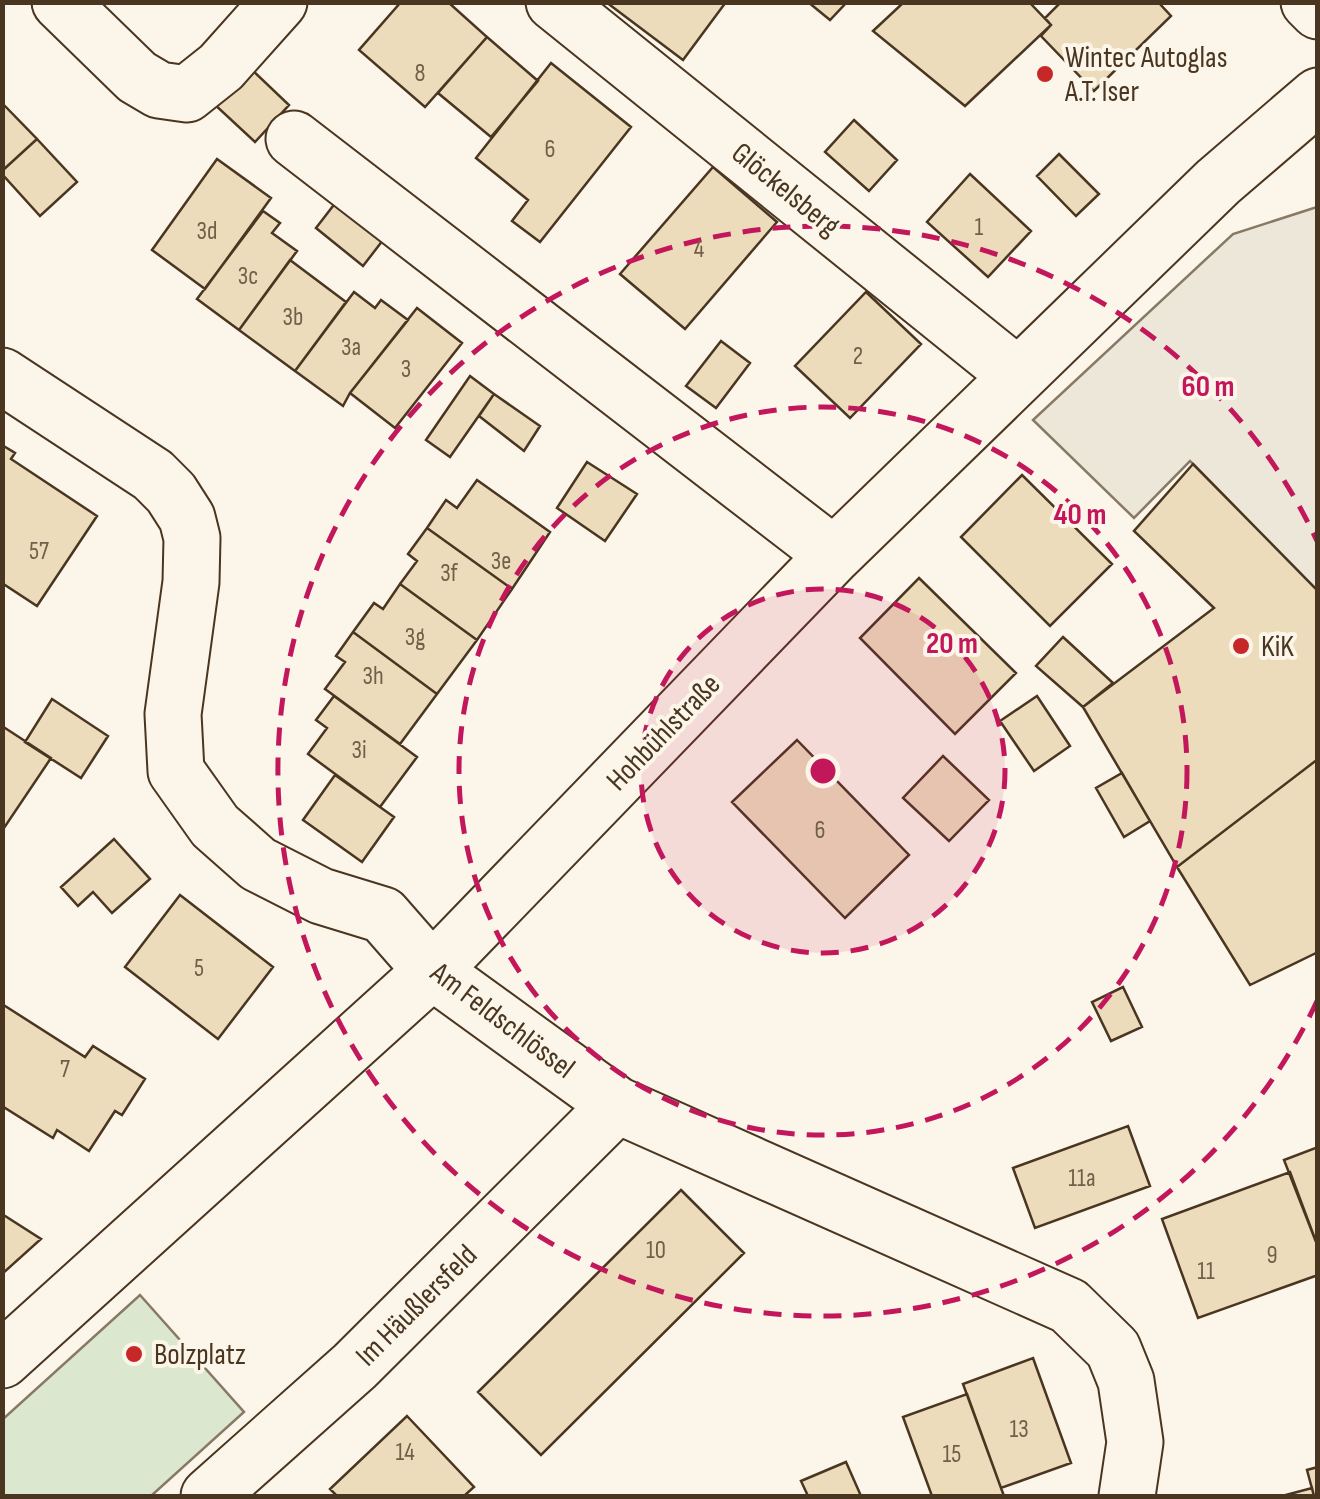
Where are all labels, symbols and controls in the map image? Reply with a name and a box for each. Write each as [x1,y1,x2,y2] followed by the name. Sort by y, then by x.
[1064,40,1227,110] place label: Wintec Autoglas A.T. Iser
[415,58,425,89] house number: 8
[1034,63,1056,85] marker: Wintec Autoglas A.T. Iser
[545,134,555,165] house number: 6
[724,135,847,244] street label: Glöckelsberg
[975,212,984,243] house number: 1
[197,216,217,247] house number: 3d
[694,234,704,265] house number: 4
[238,261,258,292] house number: 3c
[283,302,303,333] house number: 3b
[341,332,361,363] house number: 3a
[853,341,863,372] house number: 2
[401,354,411,385] house number: 3
[1182,369,1234,405] text: 60 m
[1054,497,1106,533] text: 40 m
[29,536,49,567] house number: 57
[491,546,511,577] house number: 3e
[440,558,459,589] house number: 3f
[405,622,425,653] house number: 3g
[926,626,978,662] text: 20 m
[1261,629,1294,665] place label: KiK
[1230,635,1252,657] marker: KiK
[362,661,384,692] house number: 3h
[599,667,728,799] street label: Hohbühlstraße
[351,735,367,766] house number: 3i
[805,753,841,789] centre of rings
[815,815,825,846] house number: 6
[194,953,204,984] house number: 5
[422,954,582,1087] street label: Am Feldschlössel
[60,1054,70,1085] house number: 7
[1068,1163,1096,1194] house number: 11a
[646,1235,666,1266] house number: 10
[349,1238,485,1374] street label: Im Häußlersfeld
[1266,1240,1278,1271] house number: 9
[1197,1256,1215,1287] house number: 11
[154,1337,246,1373] place label: Bolzplatz
[123,1343,145,1365] marker: Bolzplatz
[1009,1414,1029,1445] house number: 13
[395,1437,415,1468] house number: 14
[943,1439,961,1470] house number: 15

